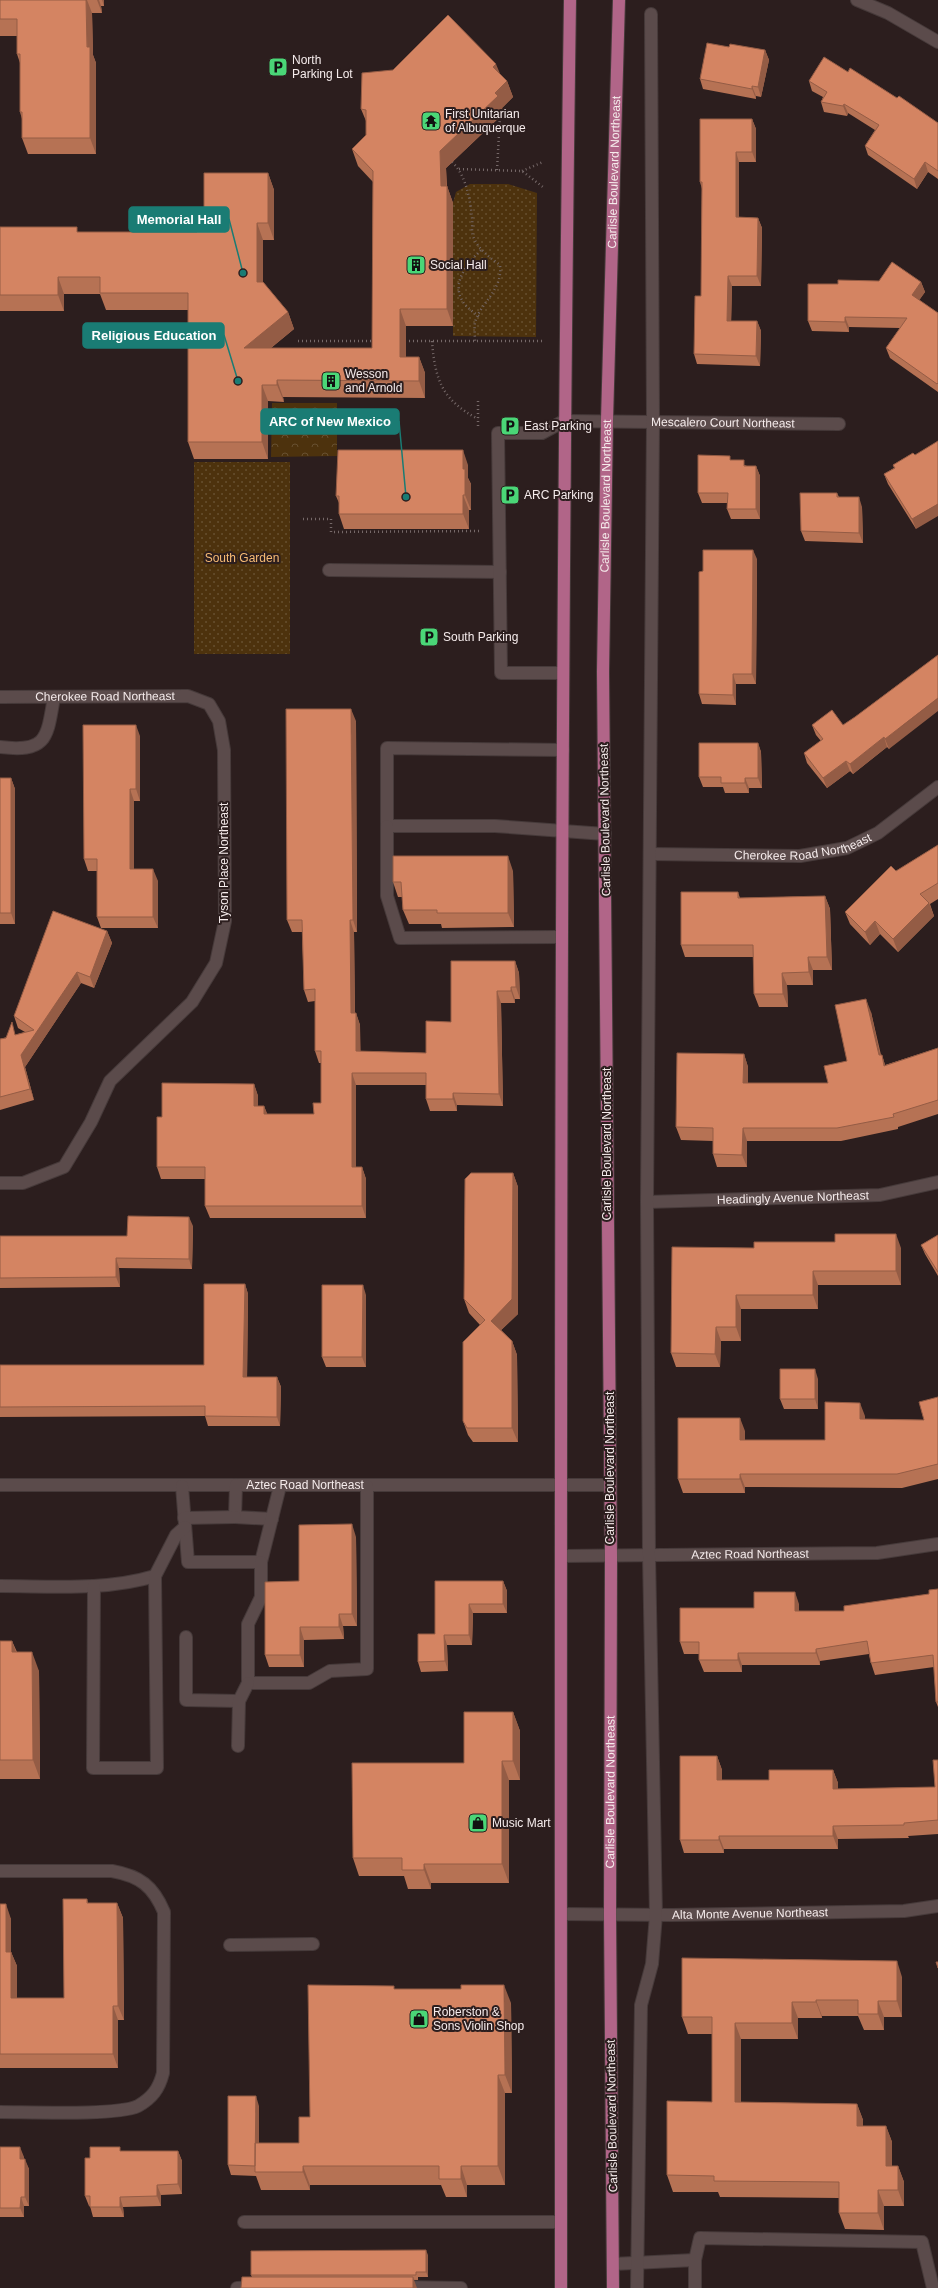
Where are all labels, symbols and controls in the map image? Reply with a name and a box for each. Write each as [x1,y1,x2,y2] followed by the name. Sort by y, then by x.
[292,53,353,81] place label: North Parking Lot
[267,56,289,78] parking icon: North Parking Lot
[605,95,623,249] street label: Carlisle Boulevard Northeast
[445,107,526,135] place label: First Unitarian of Albuquerque
[420,110,442,132] temple icon: First Unitarian of Albuquerque
[129,207,229,232] callout: Memorial Hall
[137,212,221,227] text: Memorial Hall
[405,254,427,276] building icon: Social Hall
[430,258,487,272] place label: Social Hall
[83,323,224,348] callout: Religious Education
[92,328,217,343] text: Religious Education
[345,367,402,395] place label: Wesson and Arnold
[320,370,342,392] building icon: Wesson and Arnold
[261,409,399,434] callout: ARC of New Mexico
[269,414,391,429] text: ARC of New Mexico
[499,415,521,437] parking icon: East Parking
[651,415,795,431] street label: Mescalero Court Northeast
[524,419,592,433] place label: East Parking
[598,419,614,573] street label: Carlisle Boulevard Northeast
[499,484,521,506] parking icon: ARC Parking
[524,488,593,502] place label: ARC Parking
[205,551,279,565] park label: South Garden
[418,626,440,648] parking icon: South Parking
[443,630,518,644] place label: South Parking
[35,689,176,704] street label: Cherokee Road Northeast
[597,743,613,896] street label: Carlisle Boulevard Northeast
[217,802,231,923] street label: Tyson Place Northeast
[734,830,874,863] street label: Cherokee Road Northeast
[600,1067,614,1220] street label: Carlisle Boulevard Northeast
[717,1188,870,1207] street label: Headingly Avenue Northeast
[603,1391,617,1544] street label: Carlisle Boulevard Northeast
[246,1478,364,1492] street label: Aztec Road Northeast
[691,1547,810,1562] street label: Aztec Road Northeast
[603,1715,618,1869] street label: Carlisle Boulevard Northeast
[467,1812,489,1834] shop icon: Music Mart
[492,1816,551,1830] place label: Music Mart
[672,1905,829,1922] street label: Alta Monte Avenue Northeast
[433,2005,525,2033] place label: Roberston & Sons Violin Shop
[408,2008,430,2030] shop icon: Roberston & Sons Violin Shop
[604,2039,620,2192] street label: Carlisle Boulevard Northeast

